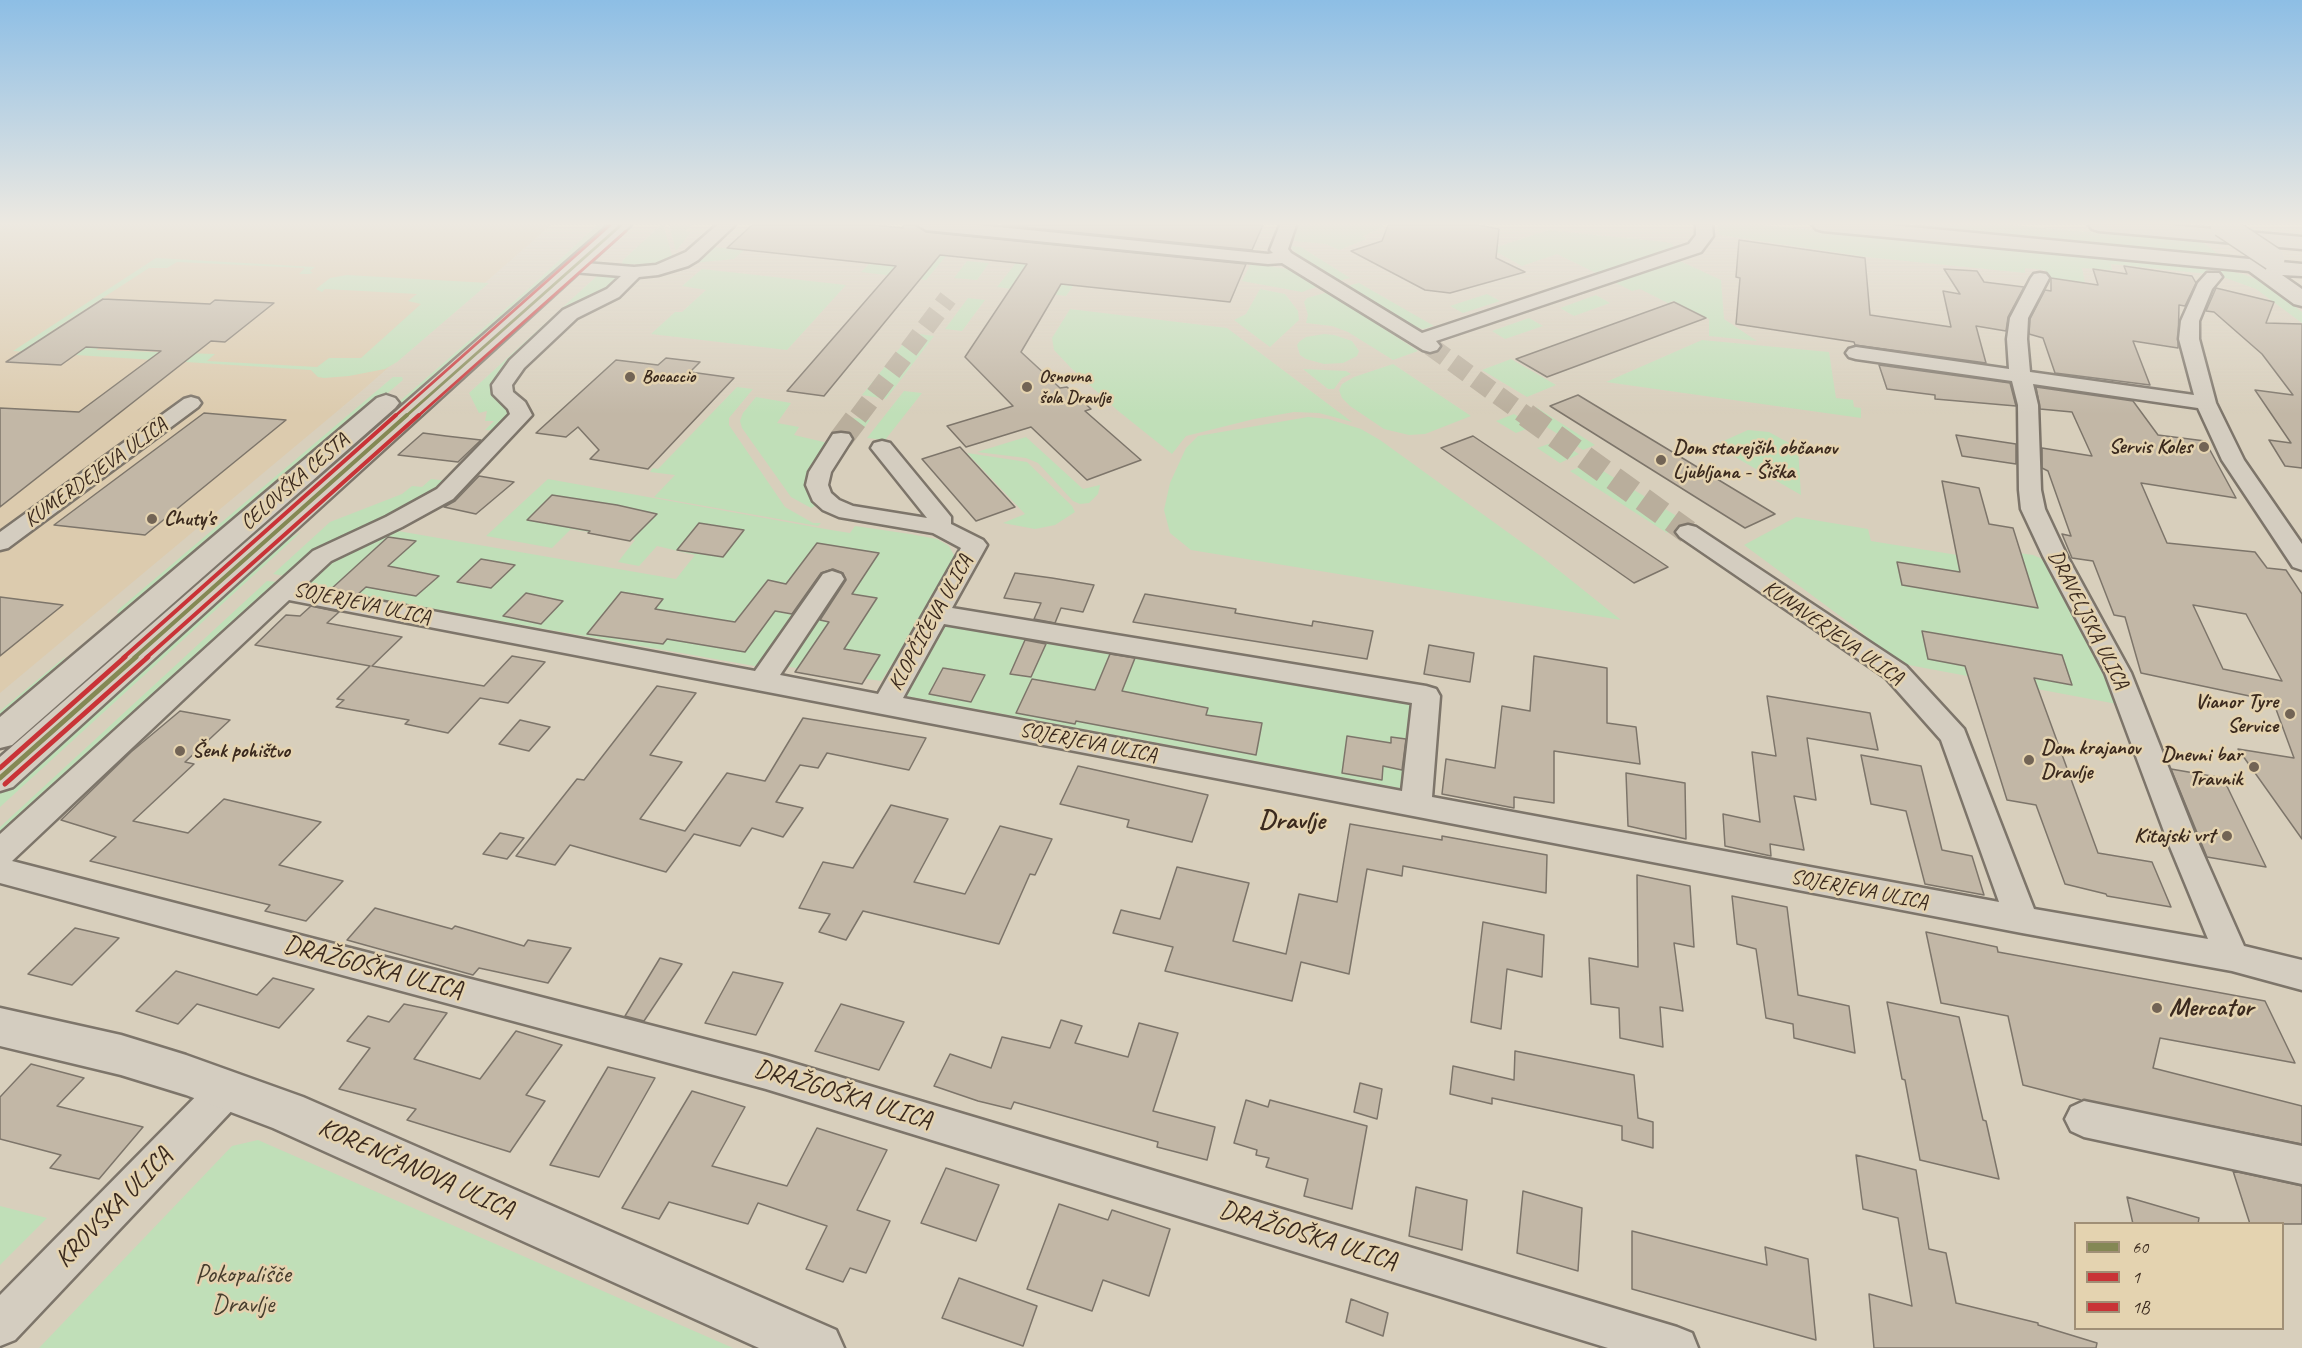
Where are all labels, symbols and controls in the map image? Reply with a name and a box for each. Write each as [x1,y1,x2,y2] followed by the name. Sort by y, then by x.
[642,366,695,388] place label: Bocaccio
[1039,366,1111,409] place label: Osnovna šola Dravlje
[623,370,637,384] marker: Bocaccio
[1020,380,1034,394] marker: Osnovna šola Dravlje
[20,413,172,533] street label: KUMERDEJEVA ULICA
[236,428,354,536] street label: CELOVŠKA CESTA
[2109,434,2192,460] place label: Servis Koles
[1673,435,1837,485] place label: Dom starejših občanov Ljubljana - Šiška
[2197,440,2211,454] marker: Servis Koles
[1654,453,1668,467] marker: Dom starejših občanov Ljubljana - Šiška
[164,506,216,532] place label: Chuty's
[145,512,159,526] marker: Chuty's
[2042,546,2134,694] street label: DRAVELJSKA ULICA
[883,551,979,695] street label: KLOPČIČEVA ULICA
[1758,575,1908,691] street label: KUNAVERJEVA ULICA
[291,577,433,631] street label: SOJERJEVA ULICA
[2195,689,2278,739] place label: Vianor Tyre Service
[2283,707,2297,721] marker: Vianor Tyre Service
[1017,717,1159,769] street label: SOJERJEVA ULICA
[2041,735,2140,785] place label: Dom krajanov Dravlje
[192,738,290,764] place label: Šenk pohištvo
[2161,742,2242,792] place label: Dnevni bar Travnik
[173,744,187,758] marker: Šenk pohištvo
[2022,753,2036,767] marker: Dom krajanov Dravlje
[2247,760,2261,774] marker: Dnevni bar Travnik
[1259,805,1325,837] district label: Dravlje
[2134,823,2215,849] place label: Kitajski vrt
[2220,829,2234,843] marker: Kitajski vrt
[1788,864,1930,916] street label: SOJERJEVA ULICA
[280,929,466,1007] street label: DRAŽGOŠKA ULICA
[2169,992,2253,1024] place label: Mercator
[2150,1001,2164,1015] marker: Mercator
[751,1053,935,1137] street label: DRAŽGOŠKA ULICA
[313,1112,519,1226] street label: KORENČANOVA ULICA
[49,1141,179,1275] street label: KROVSKA ULICA
[1216,1194,1400,1278] street label: DRAŽGOŠKA ULICA
[2074,1222,2284,1330] legend
[2132,1236,2148,1258] text: 60
[195,1259,291,1320] park label: Pokopališče Dravlje
[2132,1266,2140,1288] text: 1
[2132,1296,2149,1318] text: 1B

